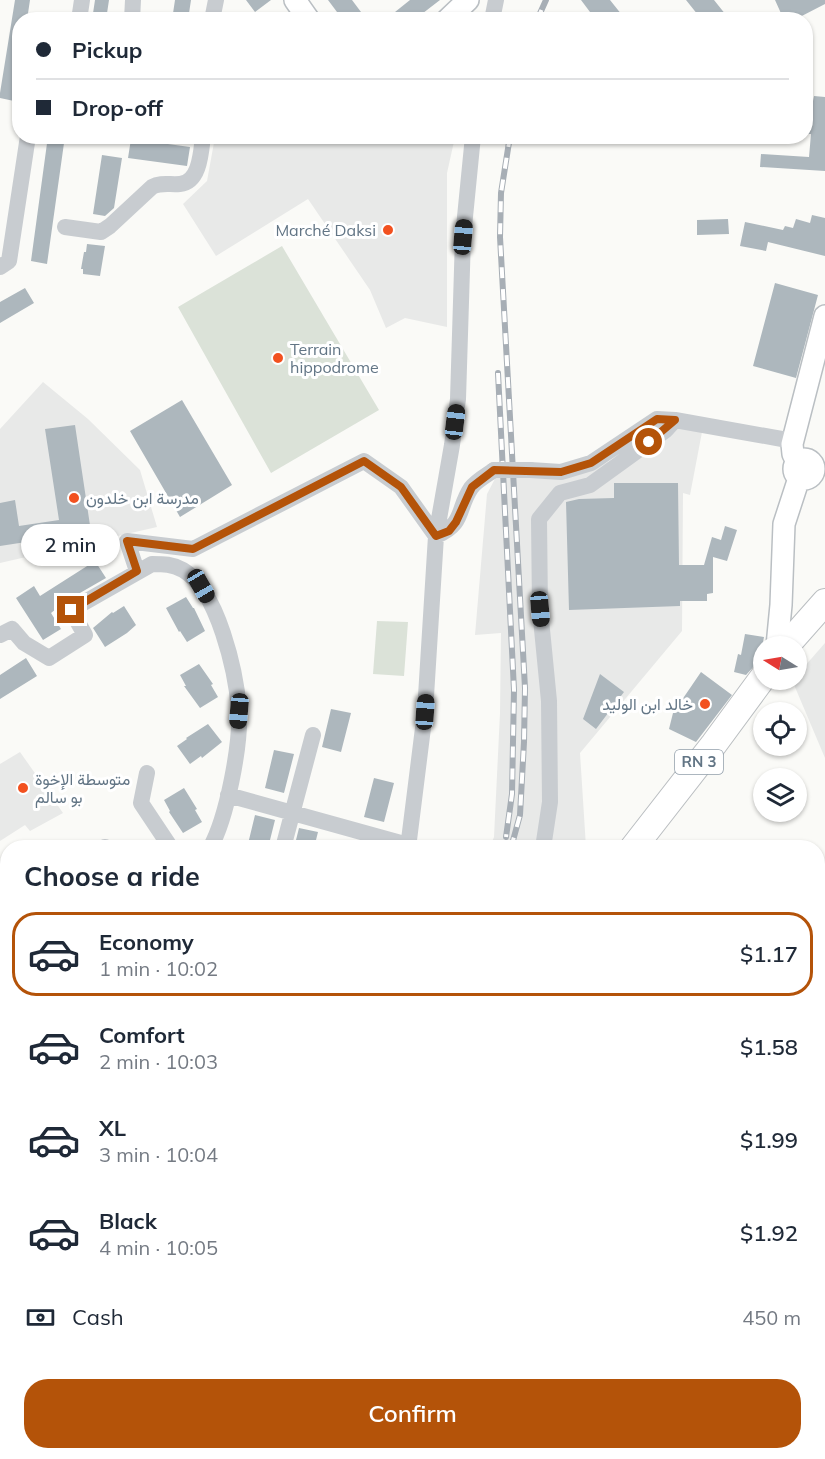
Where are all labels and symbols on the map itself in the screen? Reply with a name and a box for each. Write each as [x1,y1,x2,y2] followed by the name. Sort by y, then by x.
[452,218,474,256] car
[275,220,376,240] place label: Marché Daksi
[381,223,395,237] marker: Marché Daksi
[290,339,379,377] place label: Terrain hippodrome
[271,351,285,365] marker: Terrain hippodrome
[444,403,466,441] car
[635,428,662,455] route start
[86,488,199,509] place label: مدرسة ابن خلدون
[67,491,81,505] marker: مدرسة ابن خلدون
[22,523,121,565] callout: 2 min
[184,566,218,606] car
[529,590,551,628] car
[57,596,84,623] route end
[753,636,807,690] north arrow
[228,692,250,730] car
[415,693,435,731] car
[602,694,693,715] place label: خالد ابن الوليد
[698,697,712,711] marker: خالد ابن الوليد
[675,750,723,774] road number: RN 3
[35,769,130,808] place label: متوسطة الإخوة بو سالم
[16,781,30,795] marker: متوسطة الإخوة بو سالم

